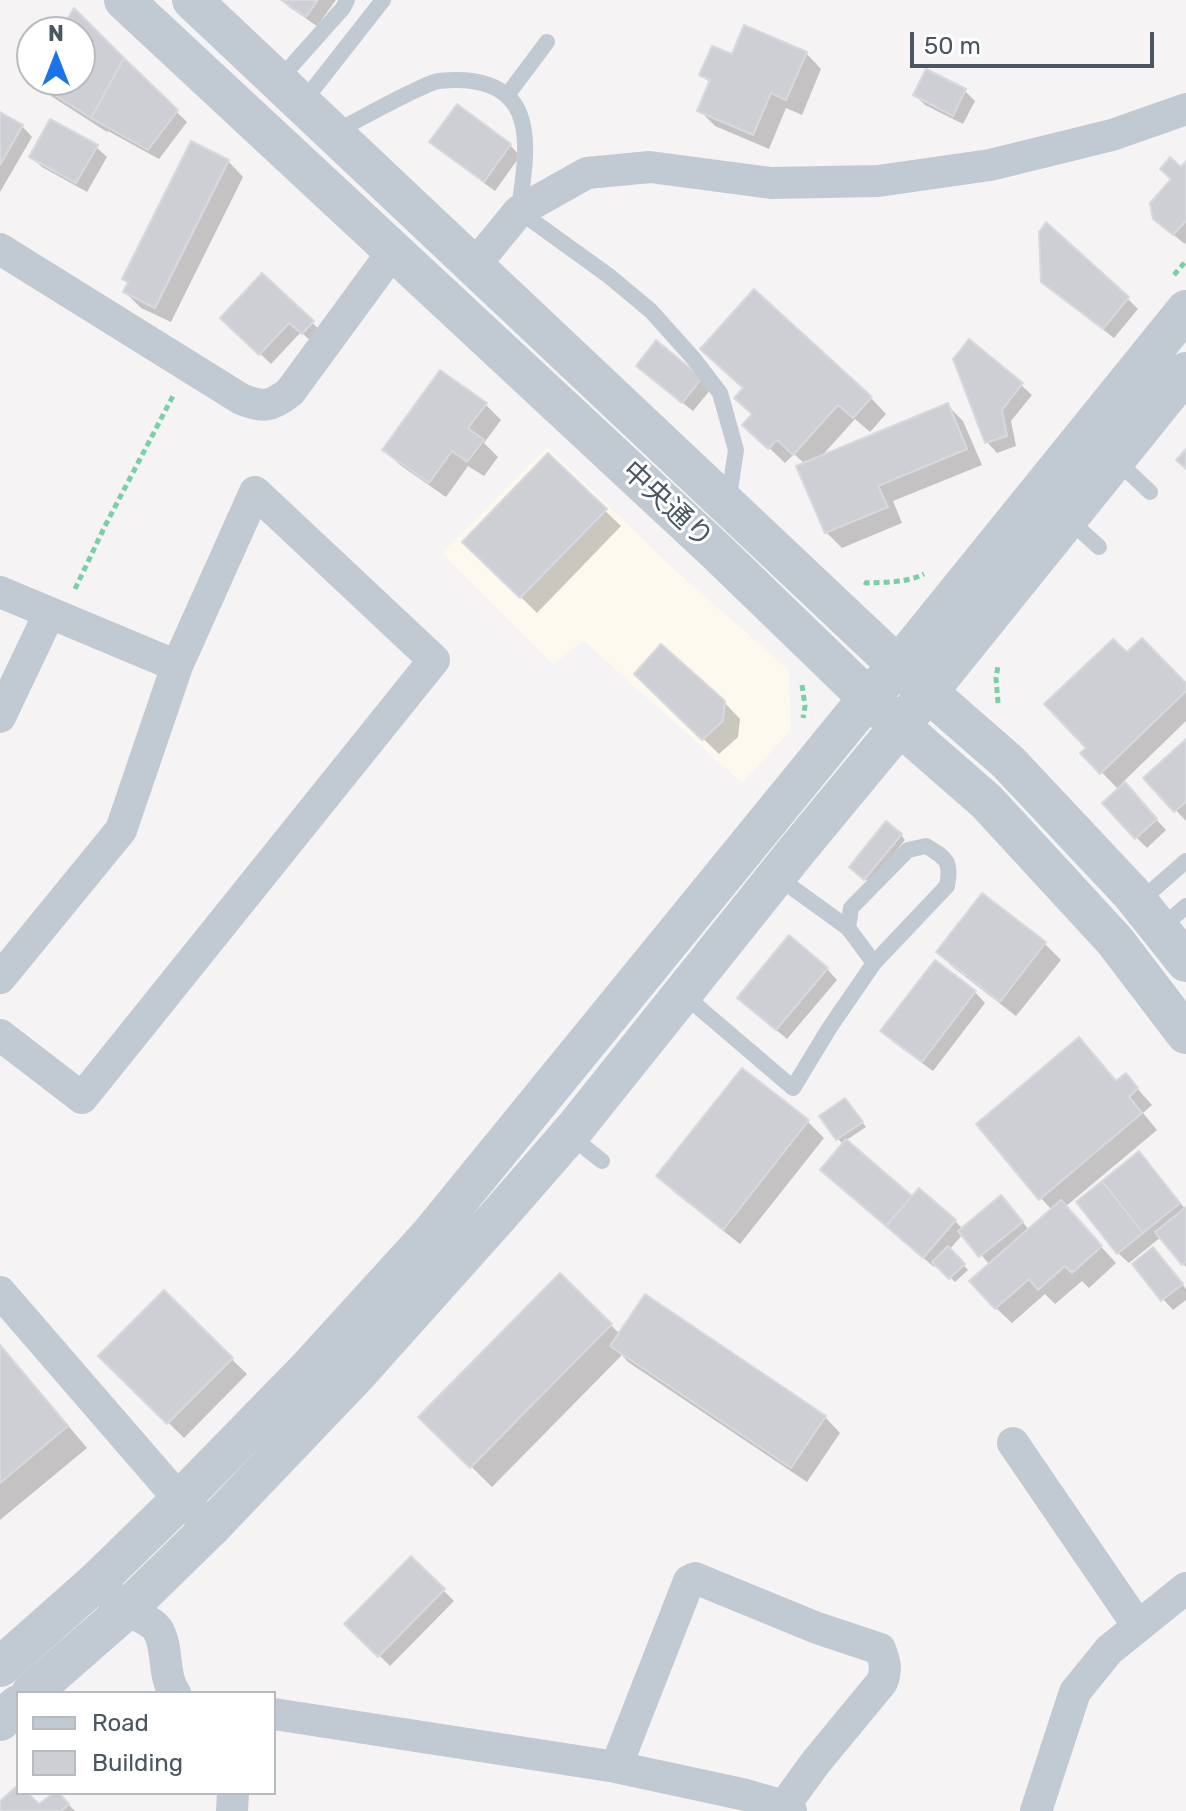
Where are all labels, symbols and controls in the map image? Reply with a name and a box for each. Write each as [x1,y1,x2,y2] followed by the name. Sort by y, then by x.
[16,16,96,96] north arrow
[914,16,1158,66] scale bar
[48,20,64,47] text: N
[924,32,981,60] text: 50 m
[615,455,719,555] street label: 中央通り
[16,1691,276,1795] legend
[92,1709,149,1737] text: Road
[92,1749,183,1777] text: Building

